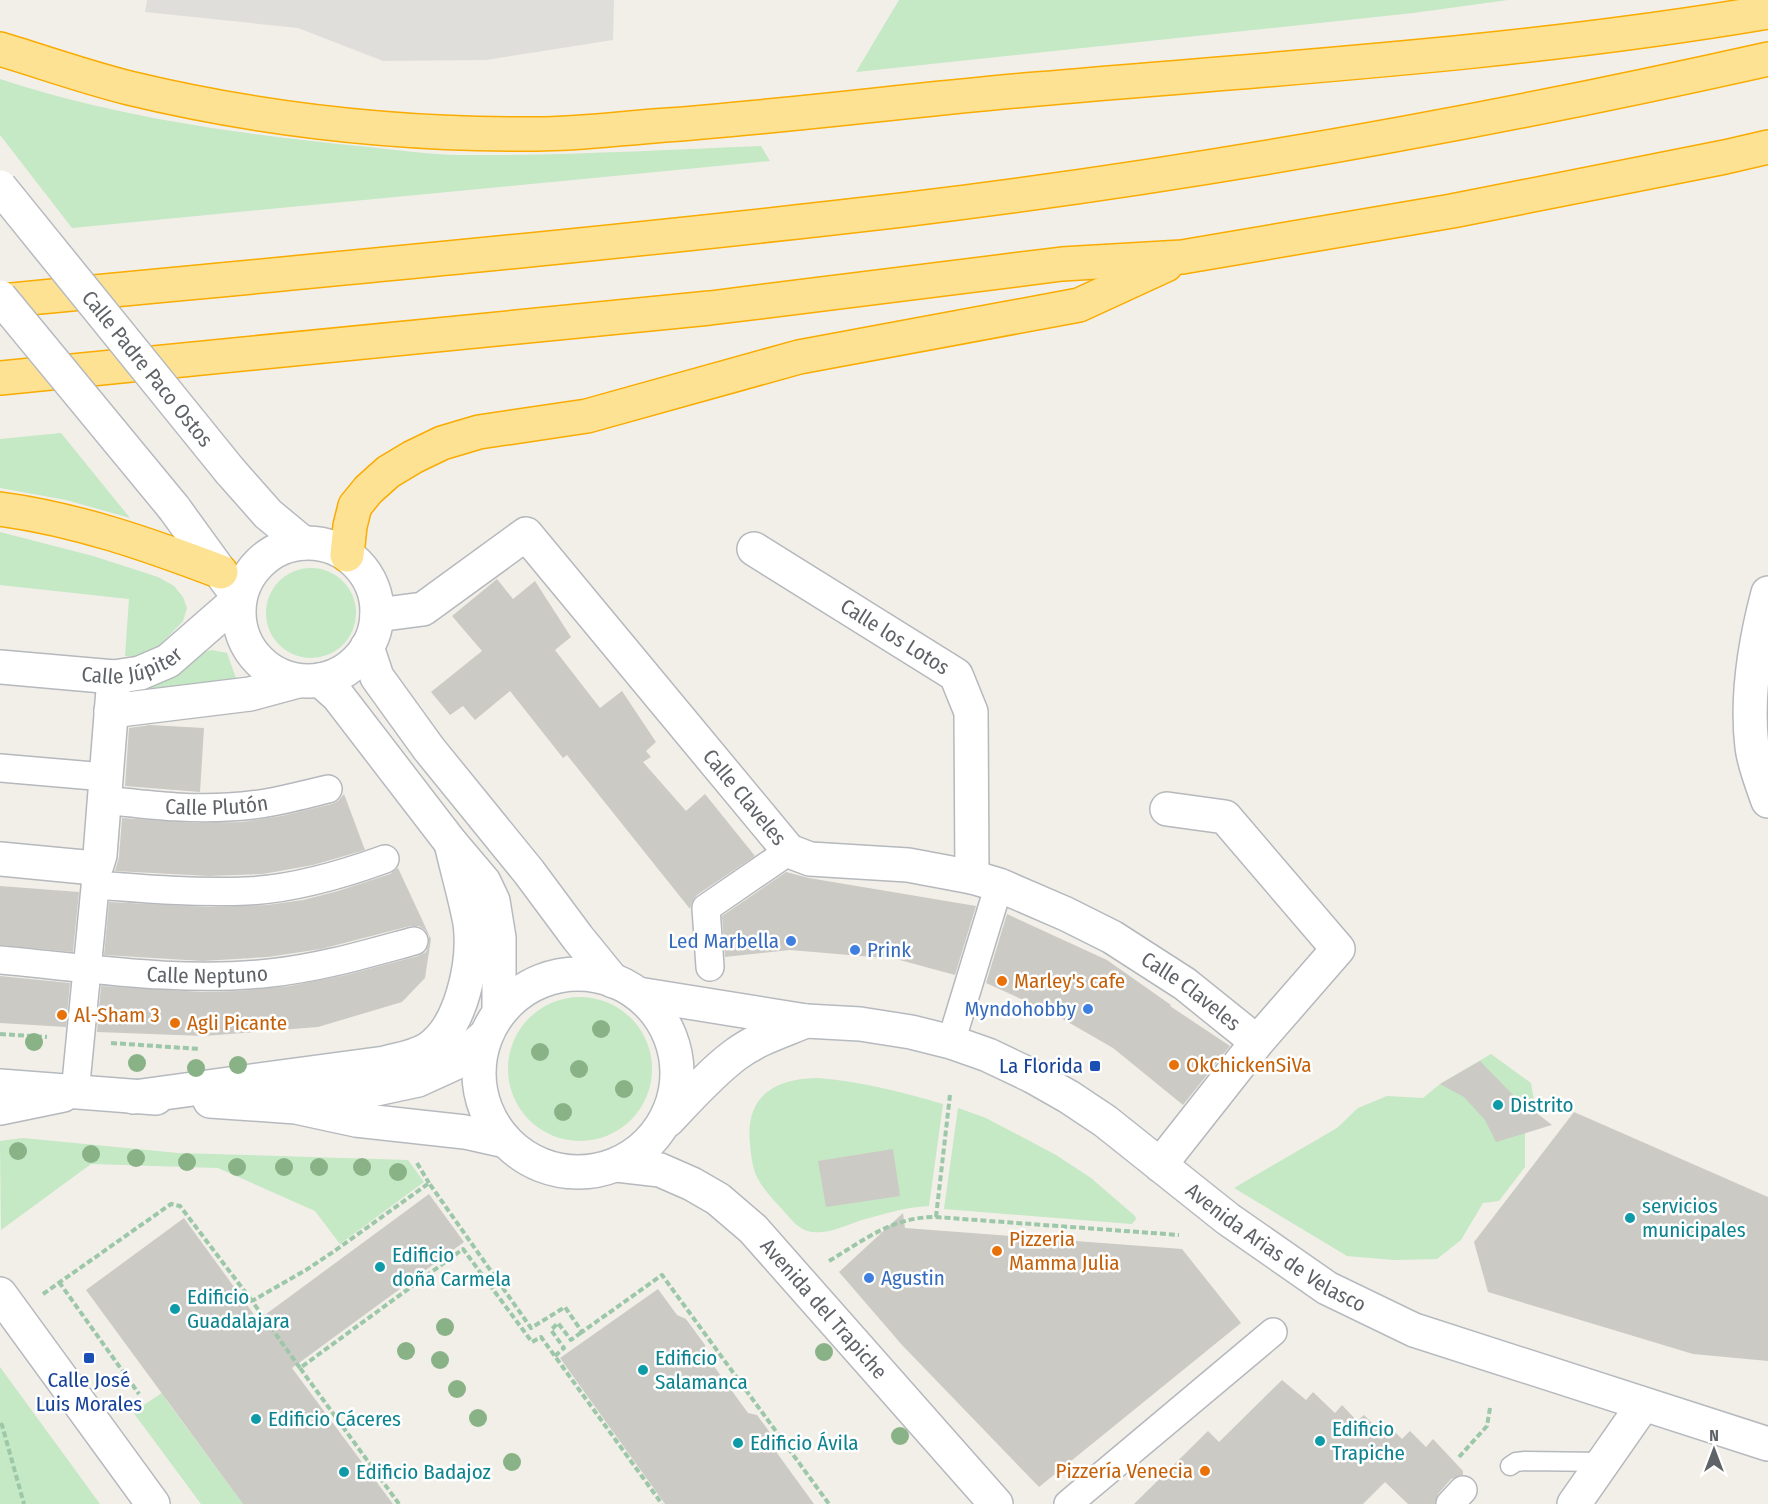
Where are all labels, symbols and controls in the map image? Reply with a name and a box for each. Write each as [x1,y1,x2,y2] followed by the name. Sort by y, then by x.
[76,285,218,452] street label: Calle Padre Paco Ostos
[835,593,954,681] street label: Calle los Lotos
[80,641,188,690] street label: Calle Júpiter
[697,744,792,851] street label: Calle Claveles
[164,790,270,821] street label: Calle Plutón
[668,928,779,954] place label: Led Marbella
[784,934,798,948] marker: Led Marbella
[867,937,911,963] place label: Prink
[848,943,862,957] marker: Prink
[1136,946,1246,1037] street label: Calle Claveles
[146,960,269,989] street label: Calle Neptuno
[1014,968,1125,994] place label: Marley's cafe
[995,974,1009,988] marker: Marley's cafe
[965,996,1077,1022] place label: Myndohobby
[74,1002,160,1028] place label: Al-Sham 3
[1081,1002,1095,1016] marker: Myndohobby
[55,1008,69,1022] marker: Al-Sham 3
[187,1010,287,1036] place label: Agli Picante
[168,1016,182,1030] marker: Agli Picante
[1186,1052,1312,1078] place label: OkChickenSiVa
[999,1053,1083,1079] place label: La Florida
[1167,1058,1181,1072] marker: OkChickenSiVa
[1088,1059,1102,1073] marker: La Florida
[1510,1092,1574,1118] place label: Distrito
[1491,1098,1505,1112] marker: Distrito
[1180,1177,1370,1318] street label: Avenida Arias de Velasco
[1642,1193,1746,1243] place label: servicios municipales
[1623,1211,1637,1225] marker: servicios municipales
[1009,1226,1120,1276] place label: Pizzeria Mamma Julia
[755,1233,893,1384] street label: Avenida del Trapiche
[392,1242,511,1292] place label: Edificio doña Carmela
[990,1244,1004,1258] marker: Pizzeria Mamma Julia
[373,1260,387,1274] marker: Edificio doña Carmela
[881,1265,945,1291] place label: Agustin
[862,1271,876,1285] marker: Agustin
[187,1284,290,1334] place label: Edificio Guadalajara
[168,1302,182,1316] marker: Edificio Guadalajara
[655,1345,748,1395] place label: Edificio Salamanca
[82,1351,96,1365] marker: Calle José Luis Morales
[636,1363,650,1377] marker: Edificio Salamanca
[36,1367,142,1417] place label: Calle José Luis Morales
[268,1406,401,1432] place label: Edificio Cáceres
[249,1412,263,1426] marker: Edificio Cáceres
[1332,1416,1405,1466] place label: Edificio Trapiche
[1684,1420,1744,1480] north arrow
[1709,1426,1719,1445] text: N
[750,1430,859,1456] place label: Edificio Ávila
[1313,1434,1327,1448] marker: Edificio Trapiche
[731,1436,745,1450] marker: Edificio Ávila
[1056,1458,1193,1484] place label: Pizzería Venecia
[356,1459,491,1485] place label: Edificio Badajoz
[1198,1464,1212,1478] marker: Pizzería Venecia
[337,1465,351,1479] marker: Edificio Badajoz

